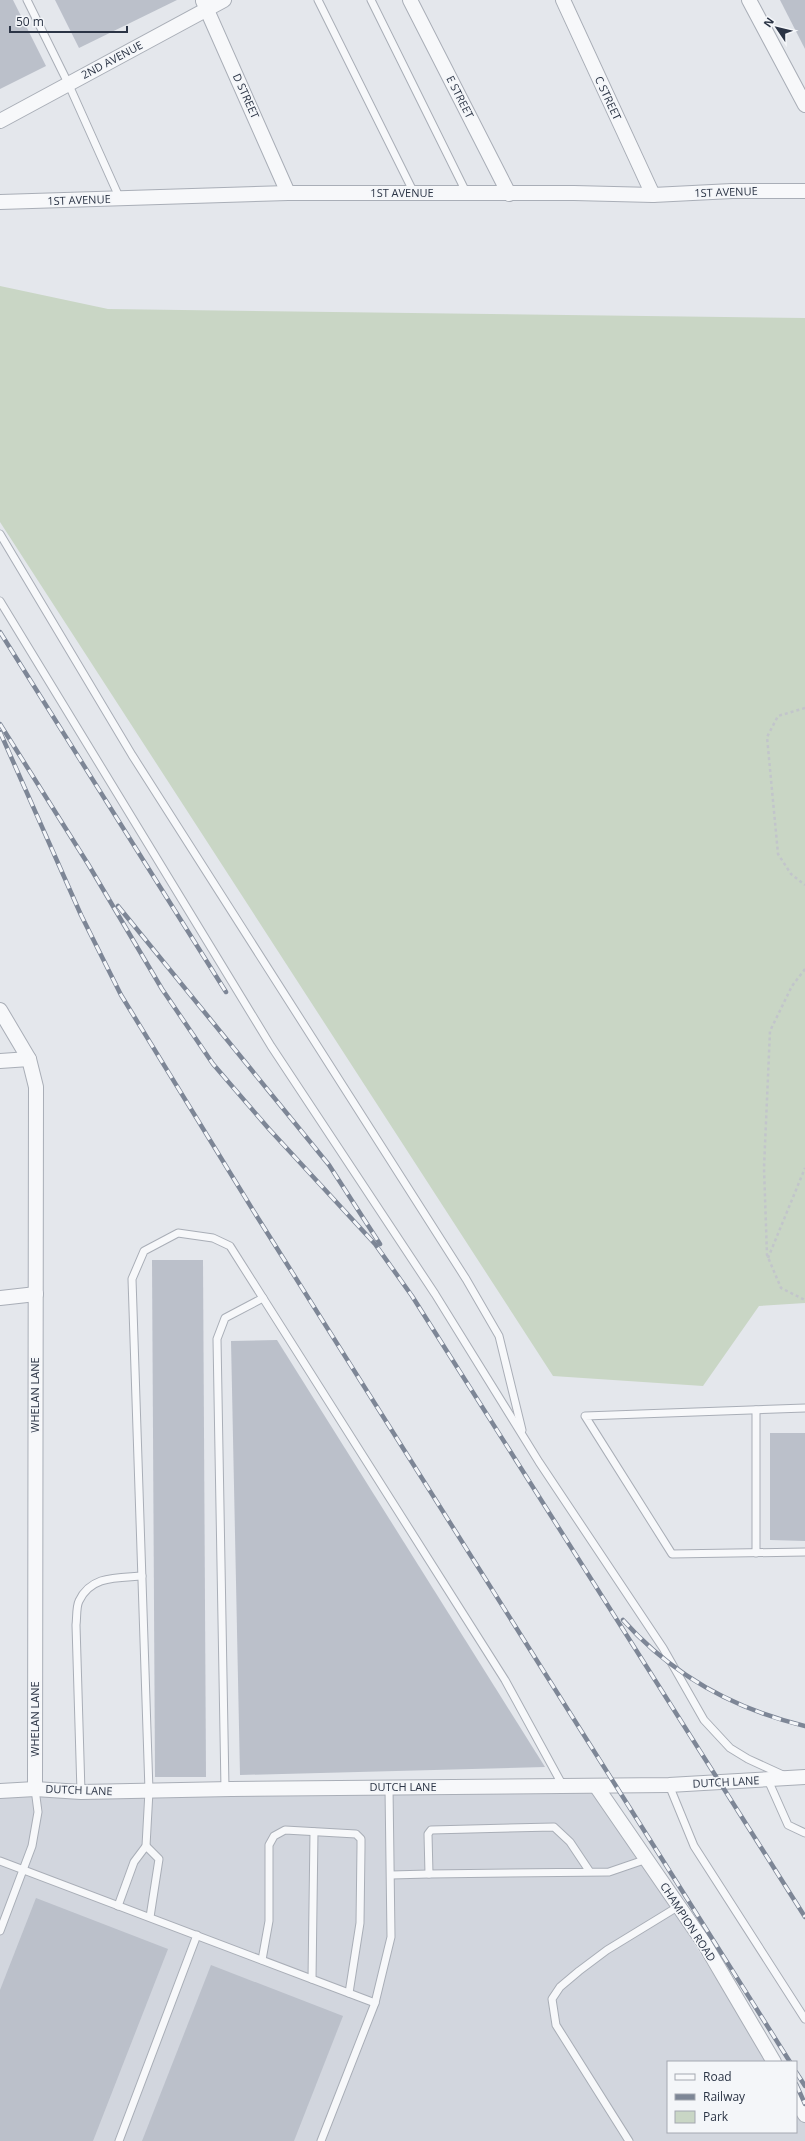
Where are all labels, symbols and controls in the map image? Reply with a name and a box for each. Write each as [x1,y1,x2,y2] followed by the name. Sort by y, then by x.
[10,8,127,34] scale bar
[757,8,797,48] north arrow
[16,13,44,30] text: 50 m
[760,14,777,30] text: N
[78,37,145,82] street label: 2ND AVENUE
[230,71,263,121] street label: D STREET
[443,73,478,121] street label: E STREET
[592,73,625,122] street label: C STREET
[694,183,758,200] street label: 1ST AVENUE
[370,185,434,200] street label: 1ST AVENUE
[47,191,111,208] street label: 1ST AVENUE
[27,1357,42,1433] street label: WHELAN LANE
[27,1681,42,1757] street label: WHELAN LANE
[692,1772,760,1791] street label: DUTCH LANE
[369,1779,437,1794] street label: DUTCH LANE
[45,1781,113,1798] street label: DUTCH LANE
[657,1879,720,1964] street label: CHAMPION ROAD
[667,2061,797,2133] legend
[703,2068,732,2085] text: Road
[703,2088,746,2105] text: Railway
[703,2108,729,2125] text: Park

